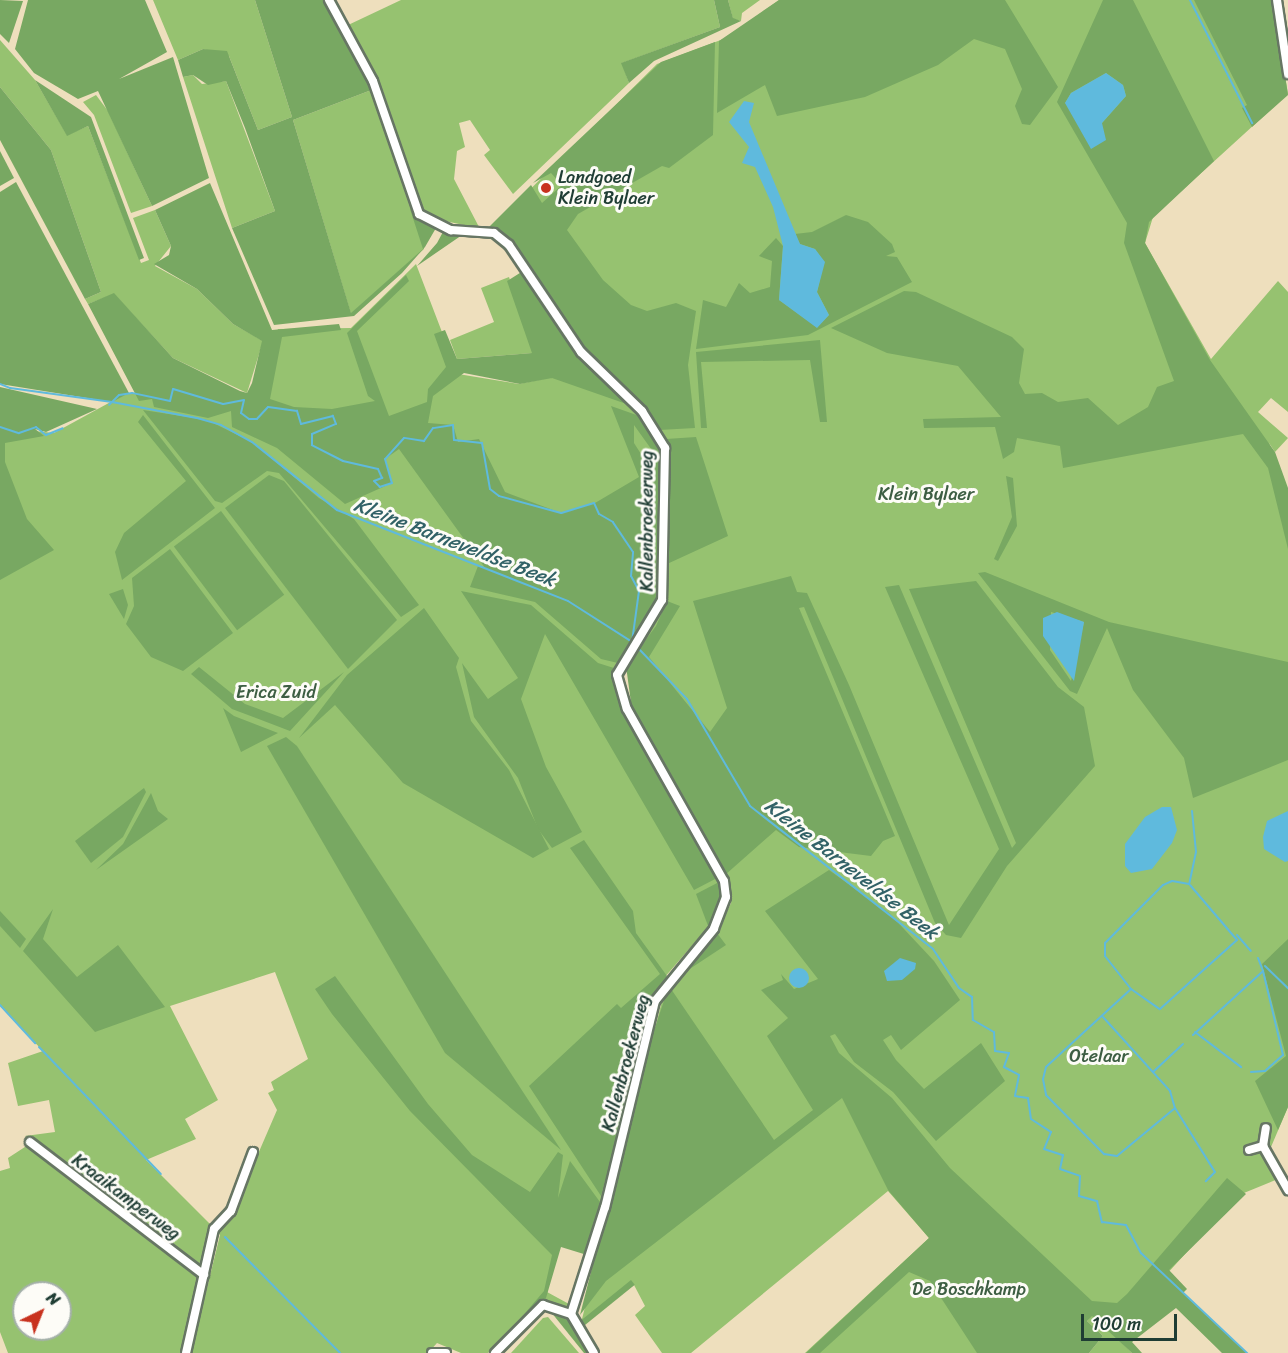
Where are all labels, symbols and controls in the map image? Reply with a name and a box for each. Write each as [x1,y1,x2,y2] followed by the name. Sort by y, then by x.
[558,167,654,210] place label: Landgoed Klein Bylaer
[539,181,553,195] marker: Landgoed Klein Bylaer
[636,450,658,592] street label: Kallenbroekerweg
[878,483,974,505] park label: Klein Bylaer
[351,492,559,592] water label: Kleine Barneveldse Beek
[237,681,315,703] park label: Erica Zuid
[760,794,944,944] water label: Kleine Barneveldse Beek
[597,992,655,1134] street label: Kallenbroekerweg
[1069,1045,1129,1067] park label: Otelaar
[68,1149,184,1245] street label: Kraaikamperweg
[912,1278,1026,1300] park label: De Boschkamp
[12,1281,72,1341] north arrow
[39,1285,67,1313] text: N
[1084,1302,1180,1340] scale bar
[1092,1308,1141,1340] text: 100 m

